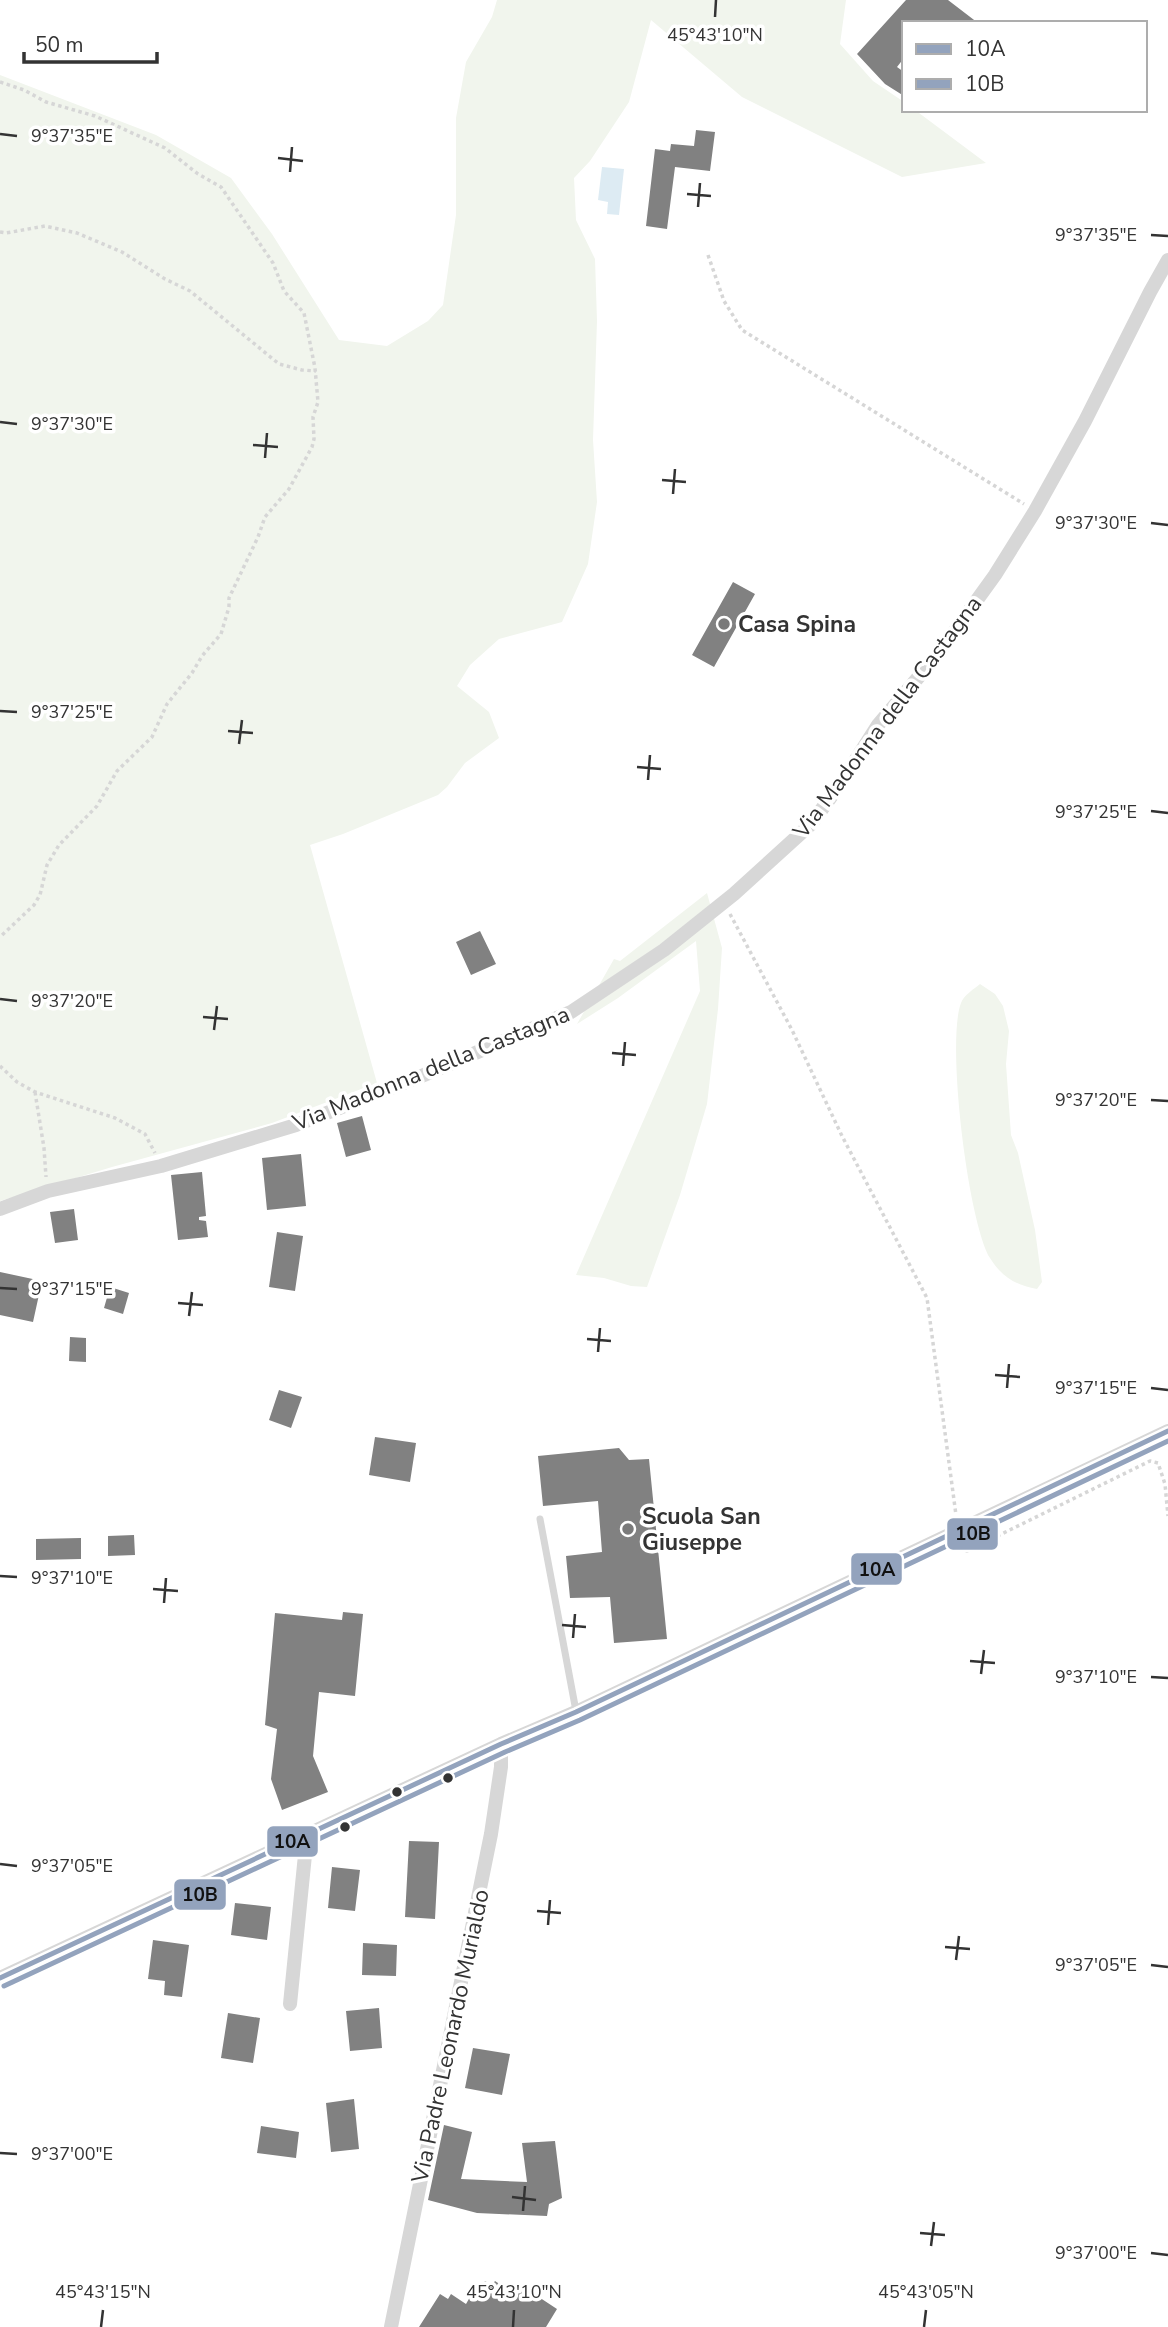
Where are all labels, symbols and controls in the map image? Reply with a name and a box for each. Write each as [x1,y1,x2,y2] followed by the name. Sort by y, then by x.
[24,21,158,65] scale bar
[902,21,1147,112] legend
[667,23,763,47] text: 45°43'10"N
[35,31,84,59] text: 50 m
[965,35,1006,63] text: 10A
[965,70,1004,98] text: 10B
[31,124,113,148] text: 9°37'35"E
[1055,223,1137,247] text: 9°37'35"E
[31,412,113,436] text: 9°37'30"E
[1055,511,1137,535] text: 9°37'30"E
[785,590,989,846] street label: Via Madonna della Castagna
[738,609,856,640] place label: Casa Spina
[716,616,732,632] marker: Casa Spina
[31,700,113,724] text: 9°37'25"E
[1055,800,1137,824] text: 9°37'25"E
[31,989,113,1013] text: 9°37'20"E
[287,999,574,1139] street label: Via Madonna della Castagna
[1055,1088,1137,1112] text: 9°37'20"E
[31,1277,113,1301] text: 9°37'15"E
[1055,1376,1137,1400] text: 9°37'15"E
[642,1501,761,1558] place label: Scuola San Giuseppe
[946,1517,999,1551] line badge: 10B
[620,1521,636,1537] marker: Scuola San Giuseppe
[955,1521,991,1547] text: 10B
[850,1552,903,1586] line badge: 10A
[859,1557,896,1583] text: 10A
[31,1566,113,1590] text: 9°37'10"E
[1055,1665,1137,1689] text: 9°37'10"E
[441,1771,455,1785] unlabelled marker
[390,1785,404,1799] unlabelled marker
[338,1820,352,1834] unlabelled marker
[266,1825,319,1858] line badge: 10A
[274,1829,311,1855] text: 10A
[31,1854,113,1878] text: 9°37'05"E
[173,1878,227,1911] line badge: 10B
[182,1882,218,1908] text: 10B
[404,1887,497,2187] street label: Via Padre Leonardo Murialdo
[1055,1953,1137,1977] text: 9°37'05"E
[31,2142,113,2166] text: 9°37'00"E
[1055,2241,1137,2265] text: 9°37'00"E
[55,2280,151,2304] text: 45°43'15"N
[466,2280,562,2304] text: 45°43'10"N
[878,2280,974,2304] text: 45°43'05"N

